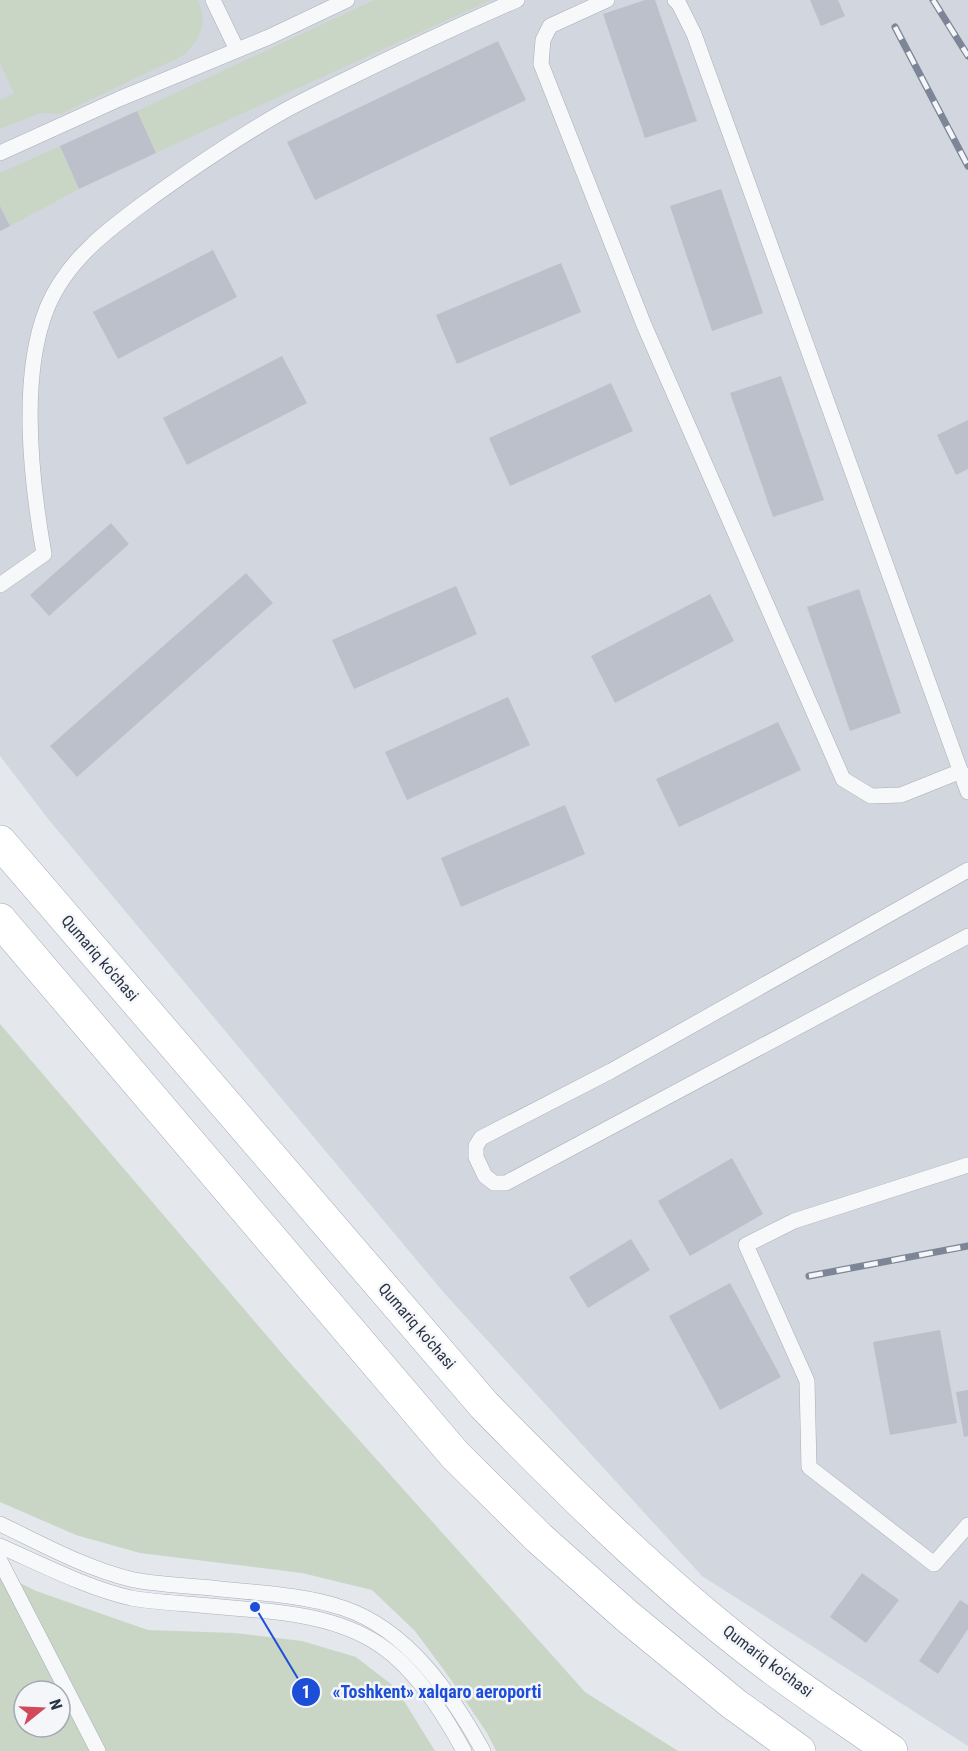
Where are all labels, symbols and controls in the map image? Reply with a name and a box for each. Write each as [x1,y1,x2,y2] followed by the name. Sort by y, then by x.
[58,911,142,1005] street label: Qumariq ko'chasi
[375,1279,459,1373] street label: Qumariq ko'chasi
[719,1621,817,1701] street label: Qumariq ko'chasi
[291,1674,554,1710] callout: «Toshkent» xalqaro aeroporti
[12,1679,72,1739] north arrow
[301,1681,311,1702] text: 1
[332,1681,542,1702] text: «Toshkent» xalqaro aeroporti
[45,1697,66,1712] text: N

